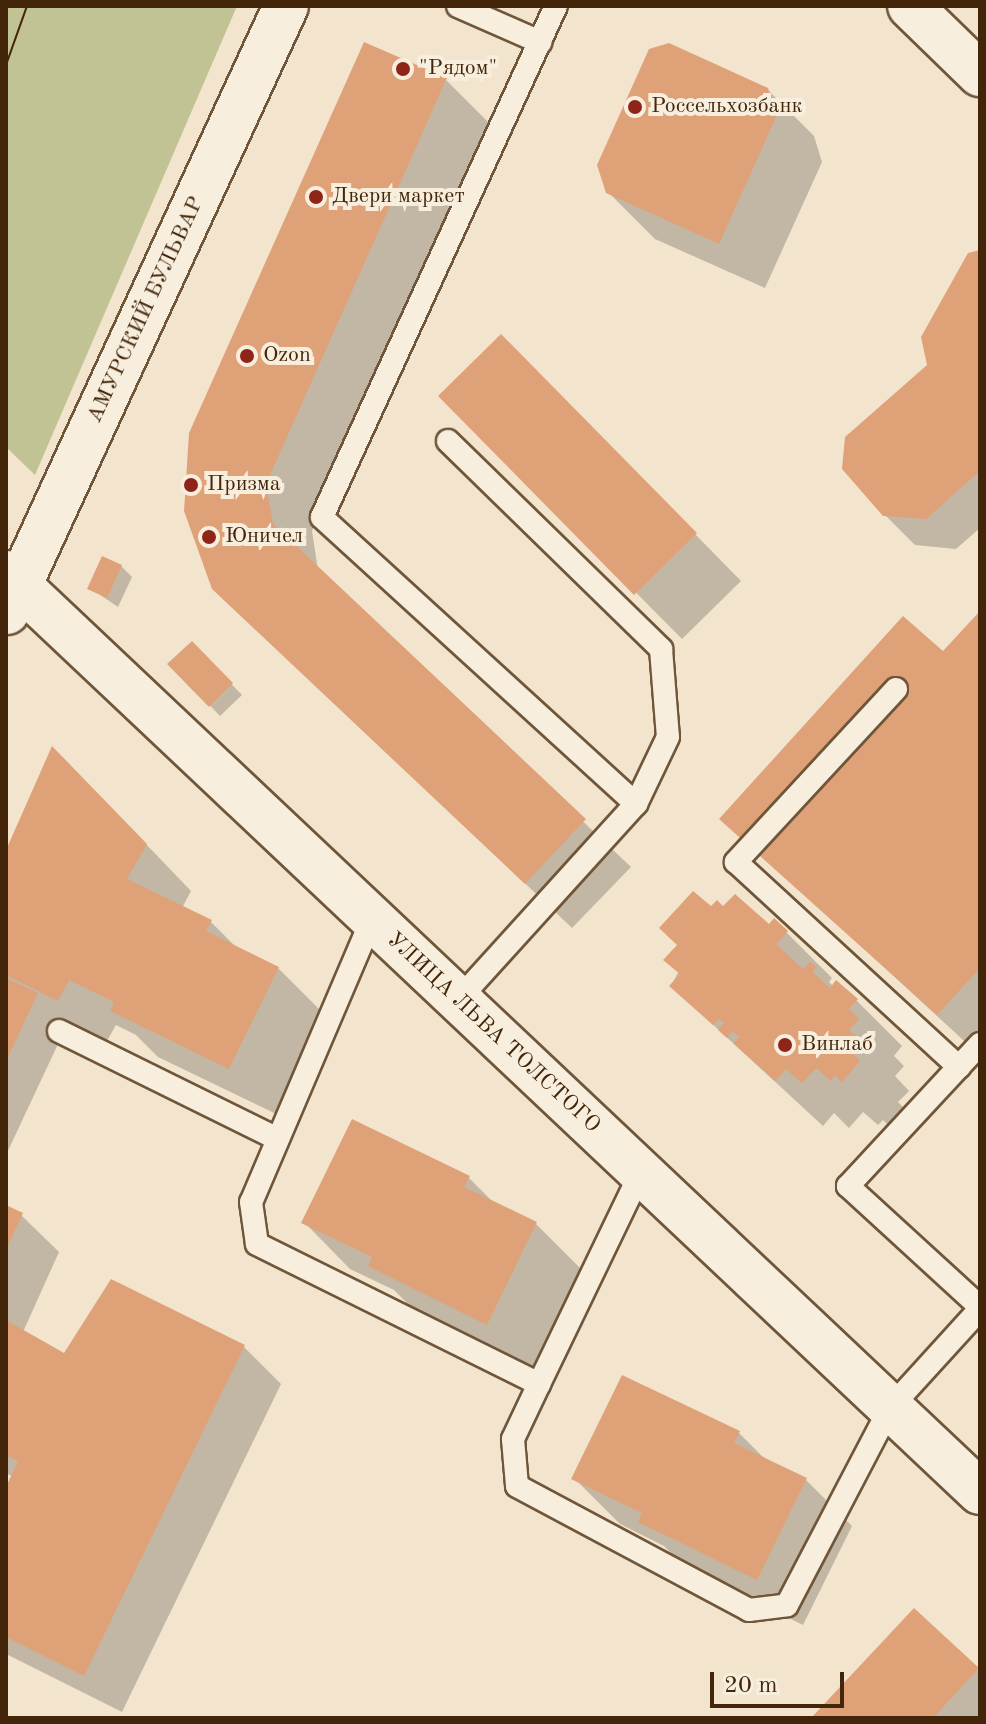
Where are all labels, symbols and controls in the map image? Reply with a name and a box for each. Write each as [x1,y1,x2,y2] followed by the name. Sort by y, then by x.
[419,56,497,82] place label: "Рядом"
[394,60,412,78] marker: "Рядом"
[651,94,803,120] place label: Россельхозбанк
[626,98,644,116] marker: Россельхозбанк
[332,184,465,210] place label: Двери маркет
[307,188,325,206] marker: Двери маркет
[82,193,210,427] street label: АМУРСКИЙ БУЛЬВАР
[263,343,311,369] place label: Ozon
[238,347,256,365] marker: Ozon
[207,472,281,498] place label: Призма
[182,476,200,494] marker: Призма
[225,524,303,550] place label: Юничел
[200,528,218,546] marker: Юничел
[381,927,605,1139] street label: УЛИЦА ЛЬВА ТОЛСТОГО
[801,1032,873,1058] place label: Винлаб
[776,1036,794,1054] marker: Винлаб
[714,1656,848,1706] scale bar
[724,1674,778,1698] text: 20 m

